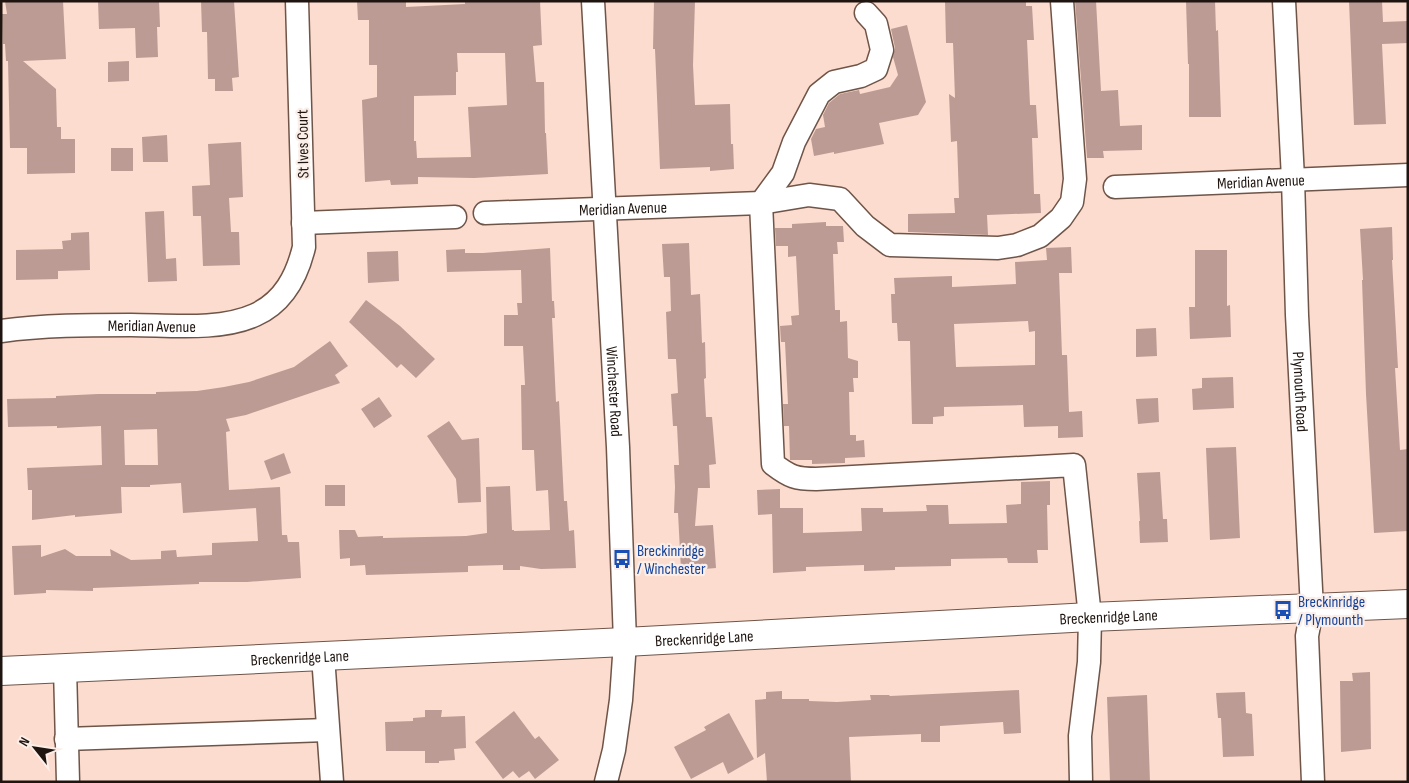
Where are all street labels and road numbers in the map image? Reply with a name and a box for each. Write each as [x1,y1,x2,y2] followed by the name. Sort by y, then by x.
[293,109,314,179] street label: St Ives Court
[1217,171,1305,194] street label: Meridian Avenue
[579,198,667,221] street label: Meridian Avenue
[108,317,196,337] street label: Meridian Avenue
[601,346,625,437] street label: Winchester Road
[1288,351,1311,432] street label: Plymouth Road
[1059,606,1158,630] street label: Breckenridge Lane
[655,627,754,651] street label: Breckenridge Lane
[250,647,349,670] street label: Breckenridge Lane

